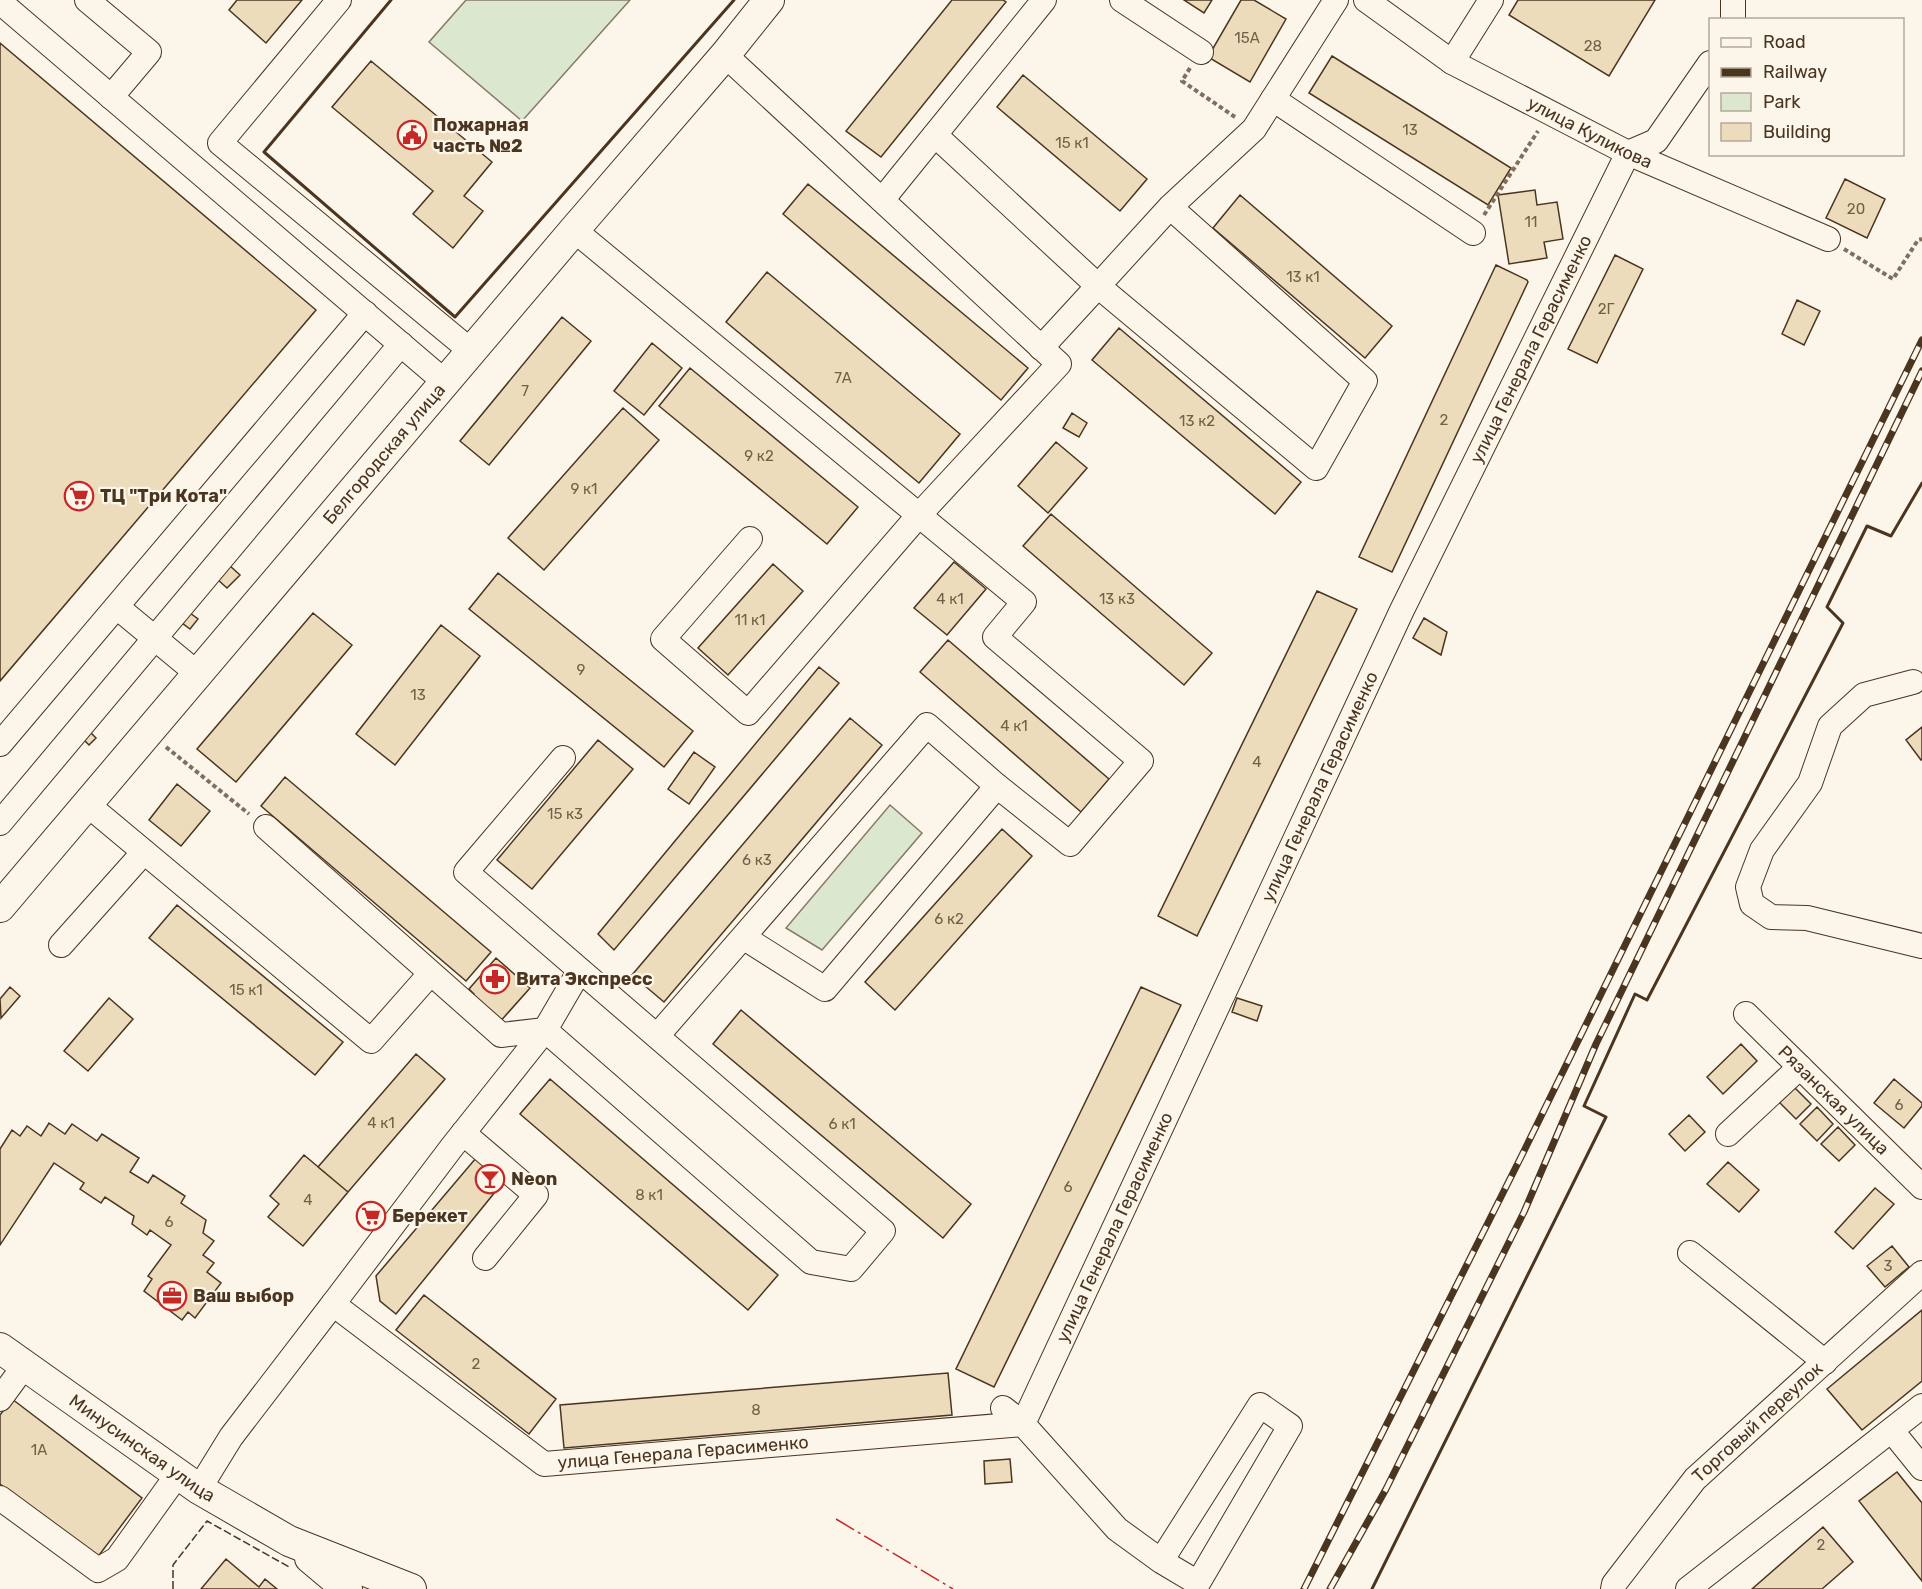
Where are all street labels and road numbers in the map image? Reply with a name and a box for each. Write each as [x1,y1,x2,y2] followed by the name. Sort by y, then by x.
[1524,92,1656,173] street label: улица Куликова
[1465,231,1597,467] street label: улица Генерала Герасименко
[318,379,450,529] street label: Белгородская улица
[1257,668,1383,906] street label: улица Генерала Герасименко
[1774,1041,1894,1160] street label: Рязанская улица
[1051,1109,1178,1346] street label: улица Генерала Герасименко
[1688,1357,1828,1487] street label: Торговый переулок
[65,1390,219,1507] street label: Минусинская улица
[557,1431,809,1474] street label: улица Генерала Герасименко

